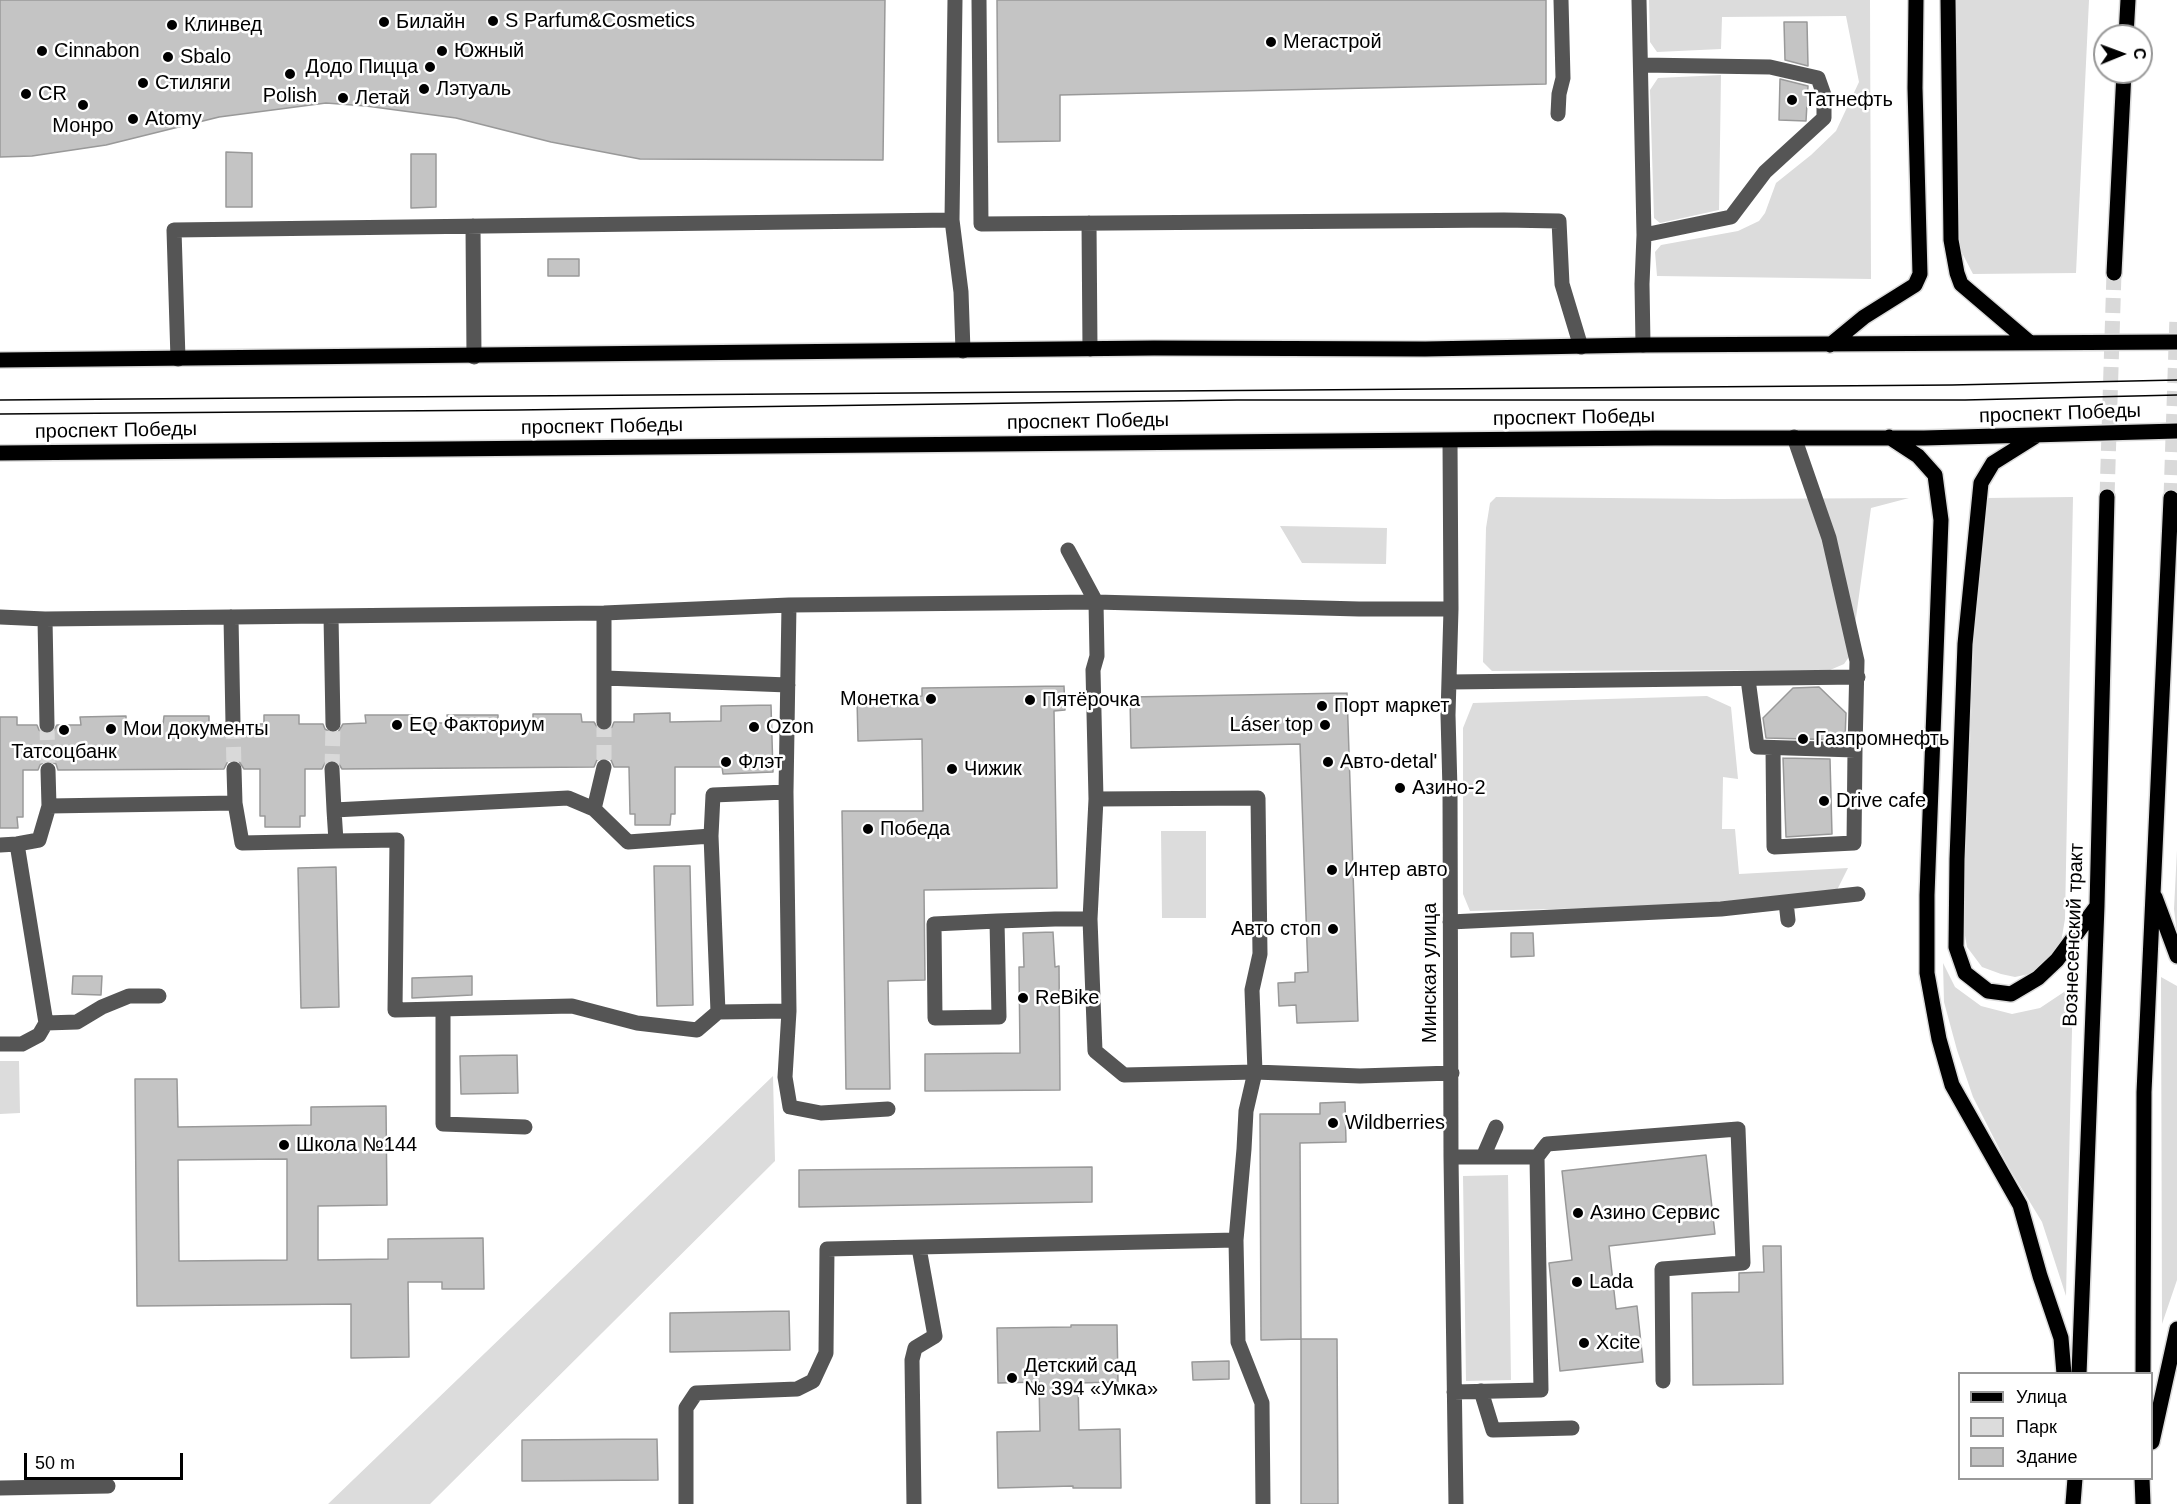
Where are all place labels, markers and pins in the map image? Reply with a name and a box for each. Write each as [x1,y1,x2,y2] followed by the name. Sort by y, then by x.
[505,9,695,33] place label: S Parfum&Cosmetics
[396,10,465,34] place label: Билайн
[184,13,262,37] place label: Клинвед
[486,14,500,28] marker: S Parfum&Cosmetics
[377,15,391,29] marker: Билайн
[165,18,179,32] marker: Клинвед
[1283,30,1382,54] place label: Мегастрой
[1264,35,1278,49] marker: Мегастрой
[54,39,140,63] place label: Cinnabon
[454,39,524,63] place label: Южный
[35,44,49,58] marker: Cinnabon
[435,44,449,58] marker: Южный
[180,45,231,69] place label: Sbalo
[161,50,175,64] marker: Sbalo
[306,55,418,79] place label: Додо Пицца
[423,60,437,74] marker: Додо Пицца
[283,67,297,81] marker: Polish
[155,71,231,95] place label: Стиляги
[136,76,150,90] marker: Стиляги
[436,77,511,101] place label: Лэтуаль
[38,82,67,106] place label: CR
[417,82,431,96] marker: Лэтуаль
[263,84,317,108] place label: Polish
[355,86,410,110] place label: Летай
[19,87,33,101] marker: CR
[1804,88,1893,112] place label: Татнефть
[336,91,350,105] marker: Летай
[1785,93,1799,107] marker: Татнефть
[76,98,90,112] marker: Монро
[145,107,202,131] place label: Atomy
[126,112,140,126] marker: Atomy
[52,114,114,138] place label: Монро
[840,687,919,711] place label: Монетка
[1042,688,1140,712] place label: Пятёрочка
[924,692,938,706] marker: Монетка
[1023,693,1037,707] marker: Пятёрочка
[1334,694,1449,718] place label: Порт маркет
[1315,699,1329,713] marker: Порт маркет
[409,713,545,737] place label: EQ Факториум
[1230,713,1313,737] place label: Láser top
[766,715,814,739] place label: Ozon
[123,717,269,741] place label: Мои документы
[390,718,404,732] marker: EQ Факториум
[1318,718,1332,732] marker: Láser top
[747,720,761,734] marker: Ozon
[104,722,118,736] marker: Мои документы
[57,723,71,737] marker: Татсоцбанк
[1815,727,1949,751] place label: Газпромнефть
[1796,732,1810,746] marker: Газпромнефть
[11,740,117,764] place label: Татсоцбанк
[738,750,783,774] place label: Флэт
[1340,750,1437,774] place label: Авто-detal'
[719,755,733,769] marker: Флэт
[1321,755,1335,769] marker: Авто-detal'
[964,757,1022,781] place label: Чижик
[945,762,959,776] marker: Чижик
[1412,776,1486,800] place label: Азино-2
[1393,781,1407,795] marker: Азино-2
[1836,789,1926,813] place label: Drive cafe
[1817,794,1831,808] marker: Drive cafe
[880,817,950,841] place label: Победа
[861,822,875,836] marker: Победа
[1344,858,1448,882] place label: Интер авто
[1325,863,1339,877] marker: Интер авто
[1231,917,1321,941] place label: Авто стоп
[1326,922,1340,936] marker: Авто стоп
[1035,986,1099,1010] place label: ReBike
[1016,991,1030,1005] marker: ReBike
[1345,1111,1445,1135] place label: Wildberries
[1326,1116,1340,1130] marker: Wildberries
[296,1133,417,1157] place label: Школа №144
[277,1138,291,1152] marker: Школа №144
[1590,1201,1720,1225] place label: Азино Сервис
[1571,1206,1585,1220] marker: Азино Сервис
[1589,1270,1633,1294] place label: Lada
[1570,1275,1584,1289] marker: Lada
[1596,1331,1640,1355] place label: Xcite
[1577,1336,1591,1350] marker: Xcite
[1024,1354,1158,1401] place label: Детский сад № 394 «Умка»
[1005,1371,1019,1385] marker: Детский сад № 394 «Умка»

